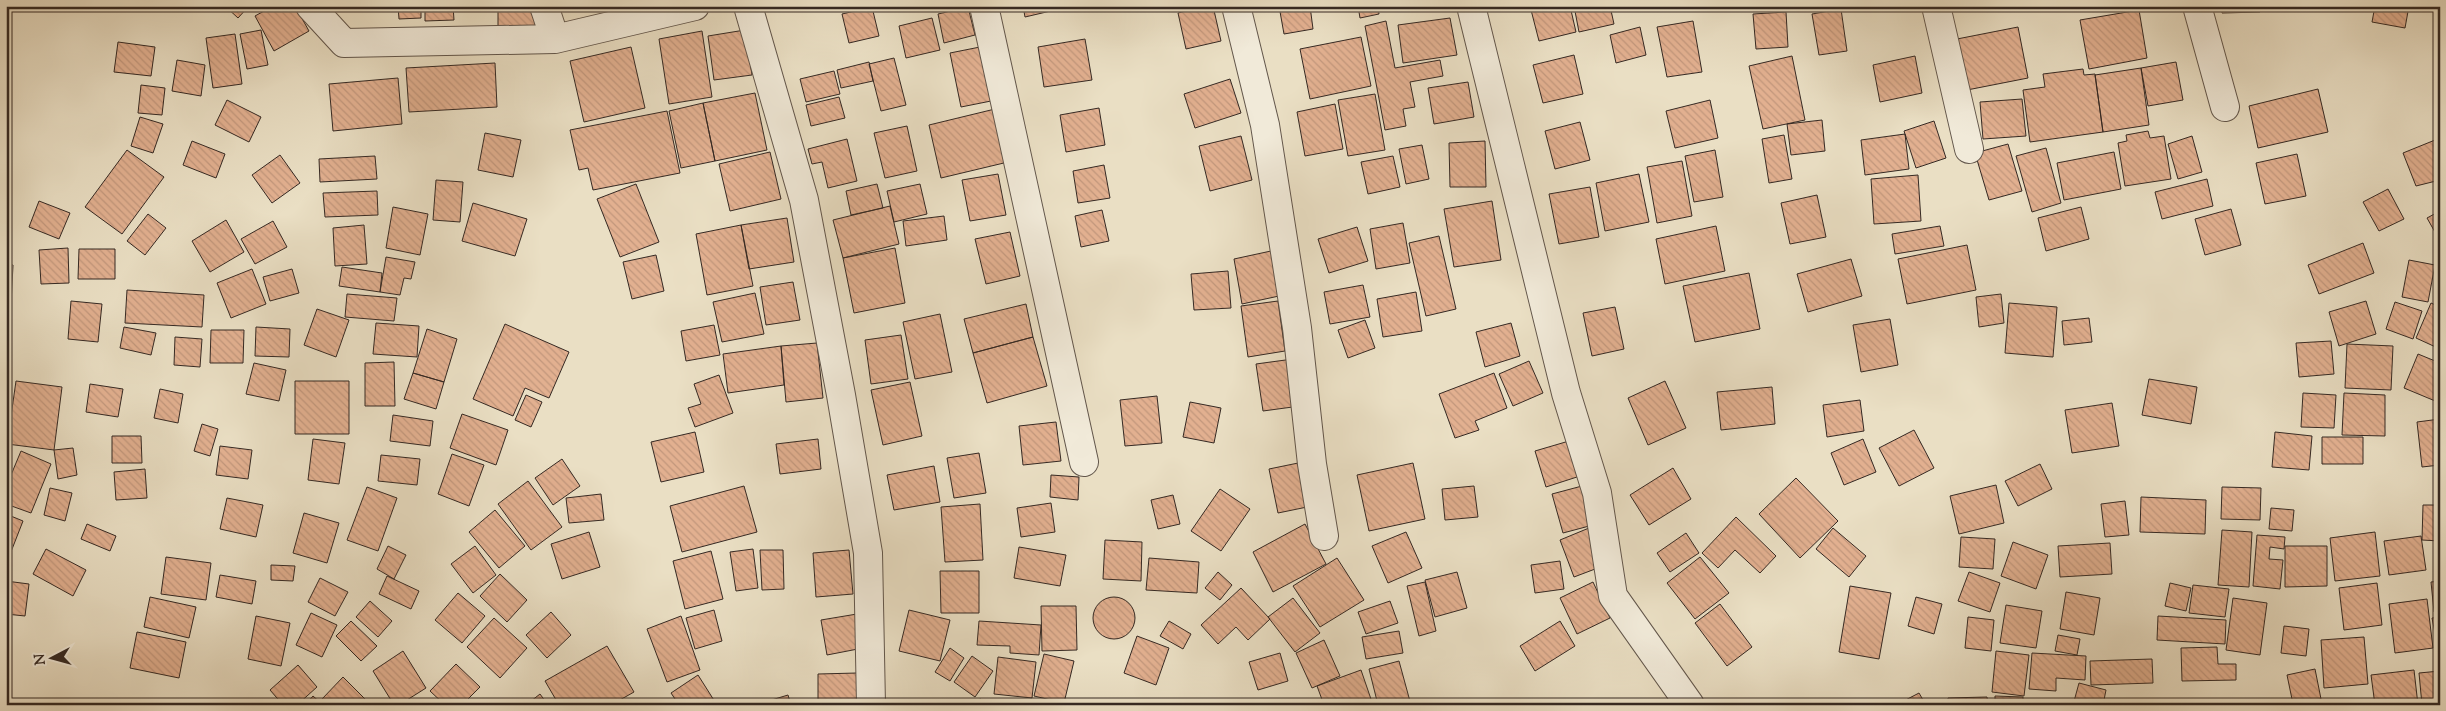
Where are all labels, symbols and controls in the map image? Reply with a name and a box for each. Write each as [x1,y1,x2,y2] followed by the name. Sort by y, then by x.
[28,634,78,684] north arrow
[31,653,52,666] text: N

